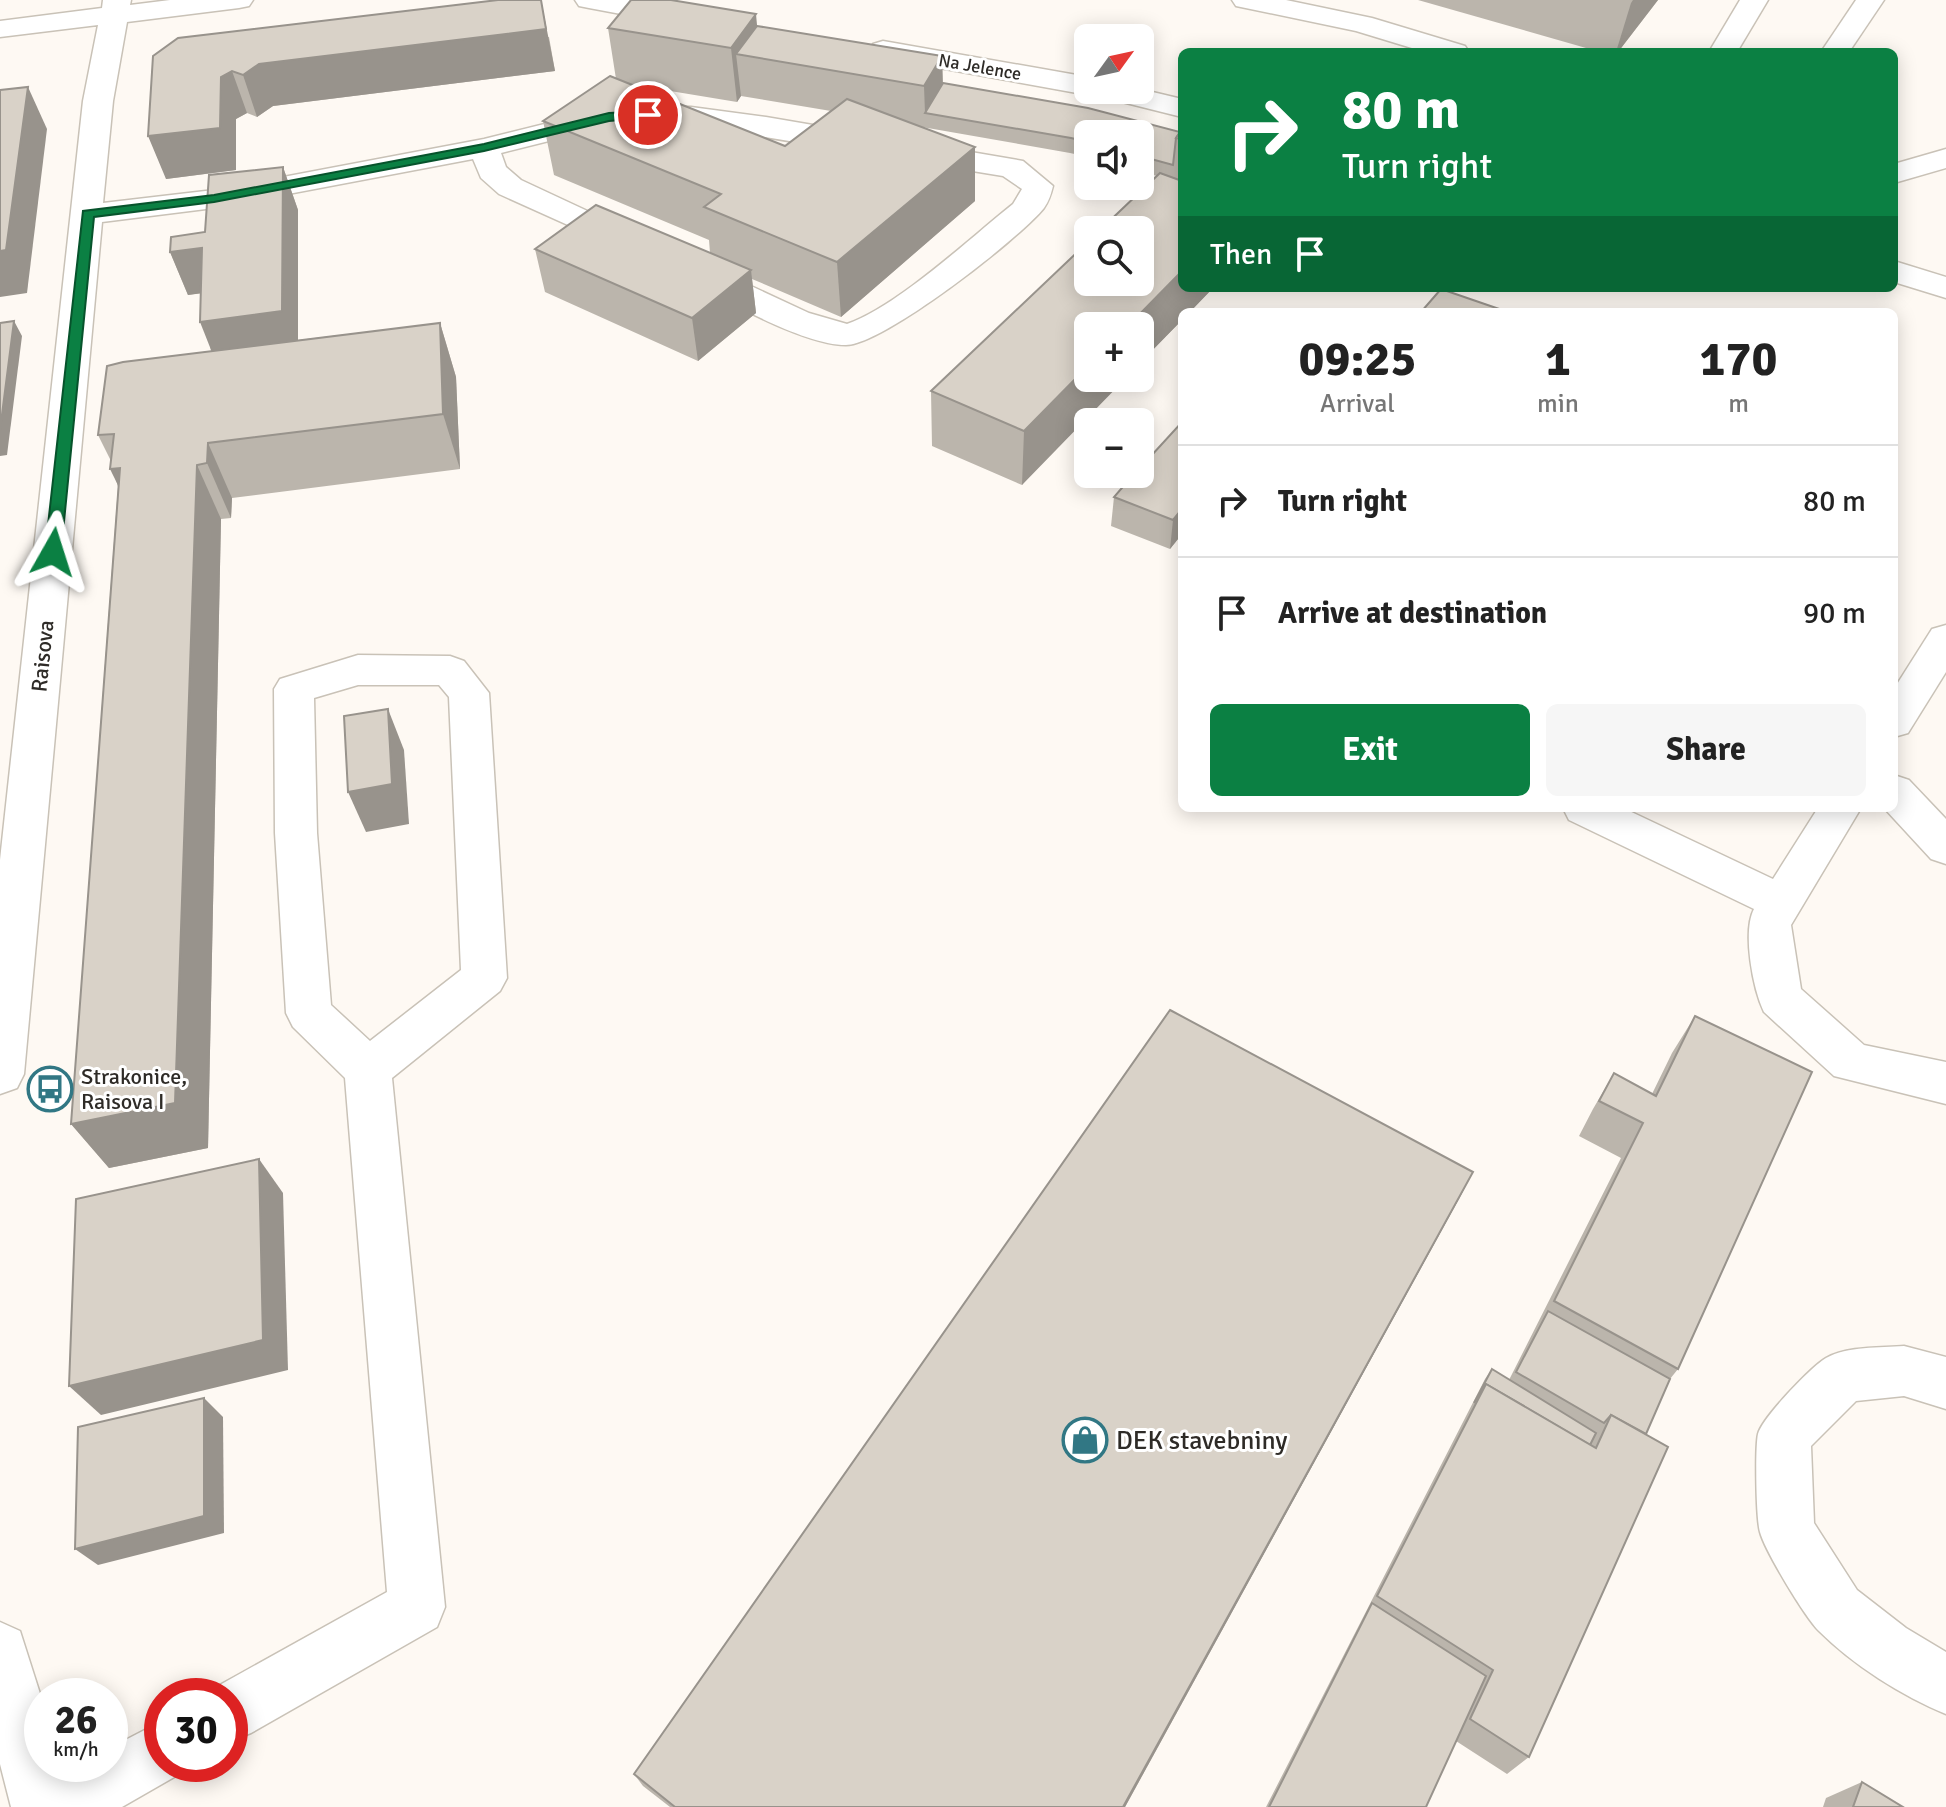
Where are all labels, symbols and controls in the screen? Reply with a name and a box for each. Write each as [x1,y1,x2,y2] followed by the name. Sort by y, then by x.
[1074,24,1154,104] north arrow
[1074,24,1154,488] map controls
[937,49,1023,85] street label: Na Jelence
[1342,75,1460,144] text: 80 m
[1210,80,1314,184] icon: right
[614,81,682,149] pin
[626,93,670,137] icon: arrive
[1074,120,1154,200] button: sound
[1342,144,1492,189] text: Turn right
[1074,216,1154,296] button: search
[1288,232,1332,276] icon: arrive
[1210,236,1272,273] text: Then
[1074,312,1154,392] button: +
[1299,330,1416,389] text: 09:25
[1545,330,1571,389] text: 1
[1700,330,1777,389] text: 170
[1320,388,1395,420] text: Arrival
[1537,388,1579,420] text: min
[1728,388,1749,420] text: m
[1074,408,1154,488] button: −
[1210,479,1254,523] icon: right
[1278,483,1407,520] text: Turn right
[1803,483,1866,520] text: 80 m
[11,510,95,594] position arrow
[1210,591,1254,635] icon: arrive
[1278,595,1547,632] text: Arrive at destination
[1803,595,1866,632] text: 90 m
[25,619,60,693] street label: Raisova
[1210,704,1530,796] button: Exit
[1546,704,1866,796] button: Share
[81,1063,187,1115] place label: Strakonice, Raisova I
[26,1065,74,1113] bus stop icon: Strakonice, Raisova I
[1061,1416,1109,1464] shop icon: DEK stavebniny
[1116,1425,1287,1457] place label: DEK stavebniny
[144,1678,248,1782] speed limit sign: 30
[54,1695,98,1745] text: 26
[53,1737,99,1762] text: km/h

